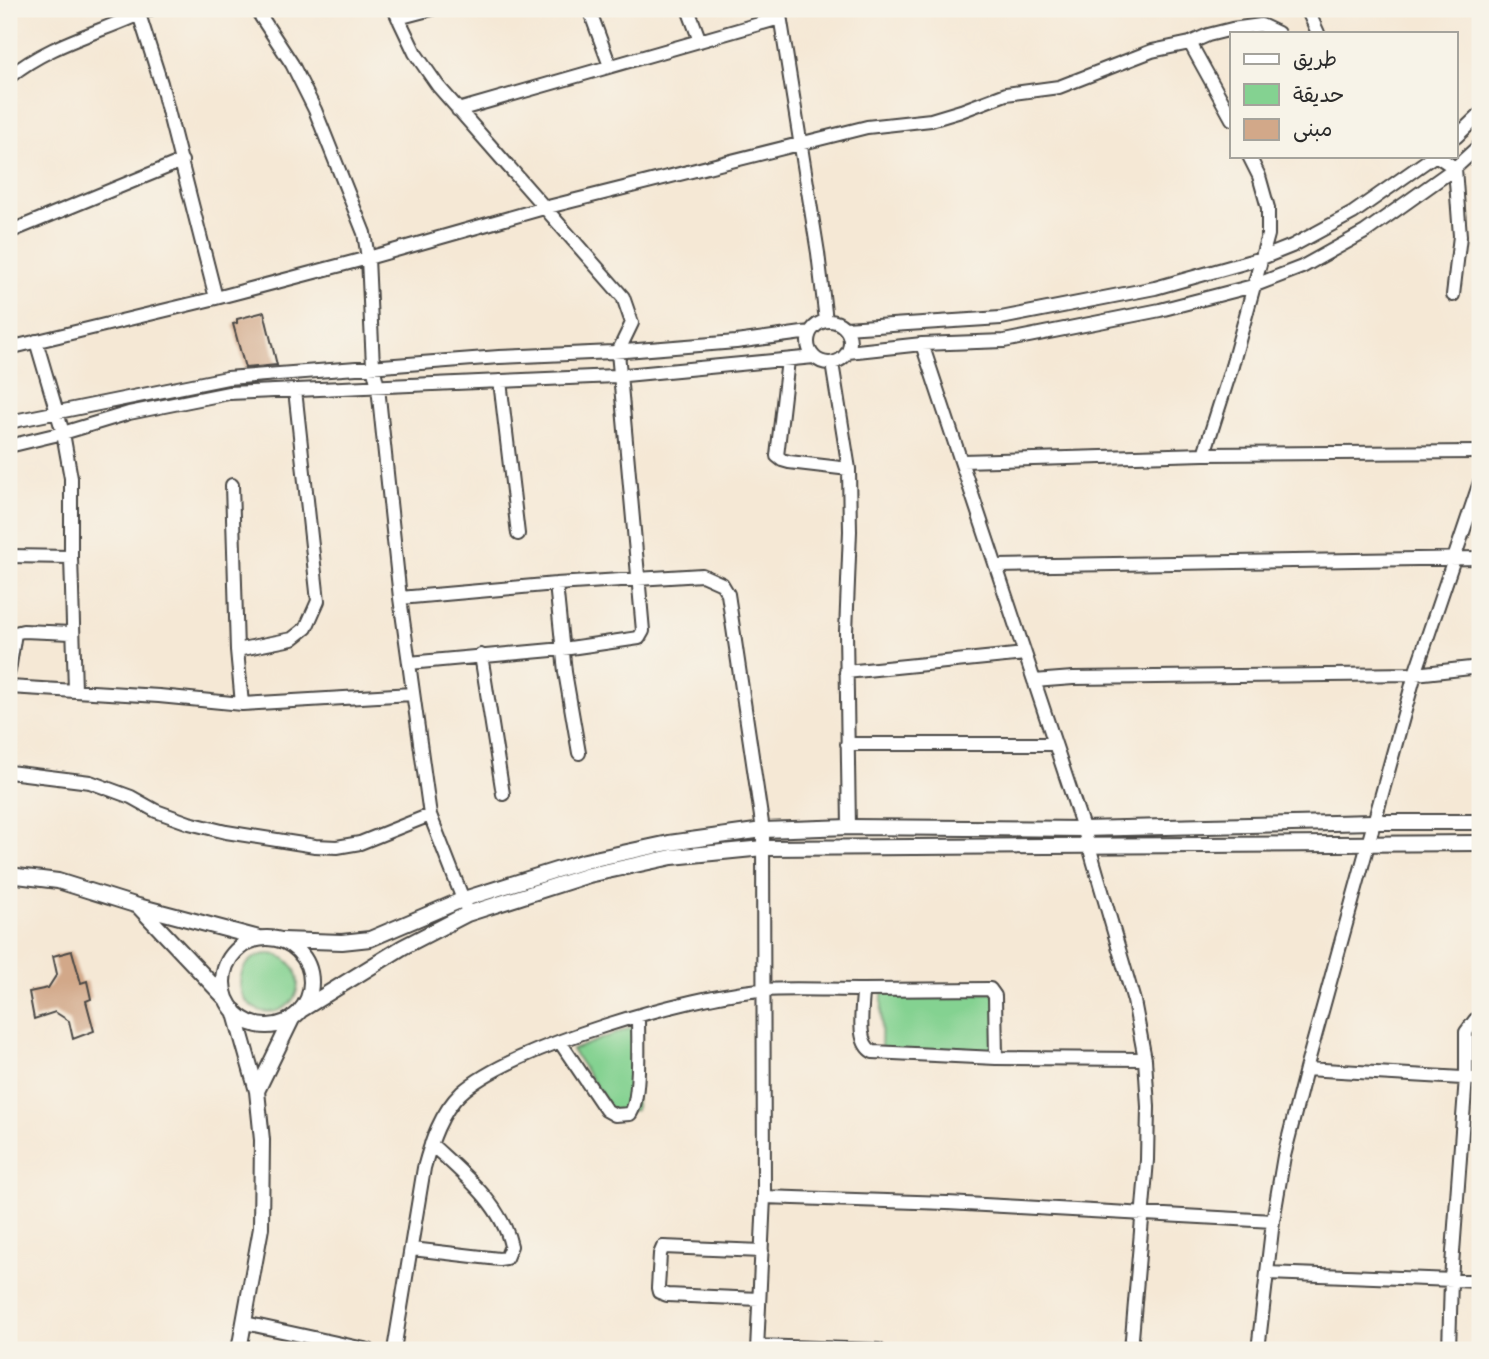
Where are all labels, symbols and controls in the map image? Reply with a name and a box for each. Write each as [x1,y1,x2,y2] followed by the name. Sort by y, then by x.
[1230,32,1458,158] legend
[1293,40,1337,78] text: طريق
[1293,76,1344,114] text: حديقة
[1293,110,1332,148] text: مبنى

